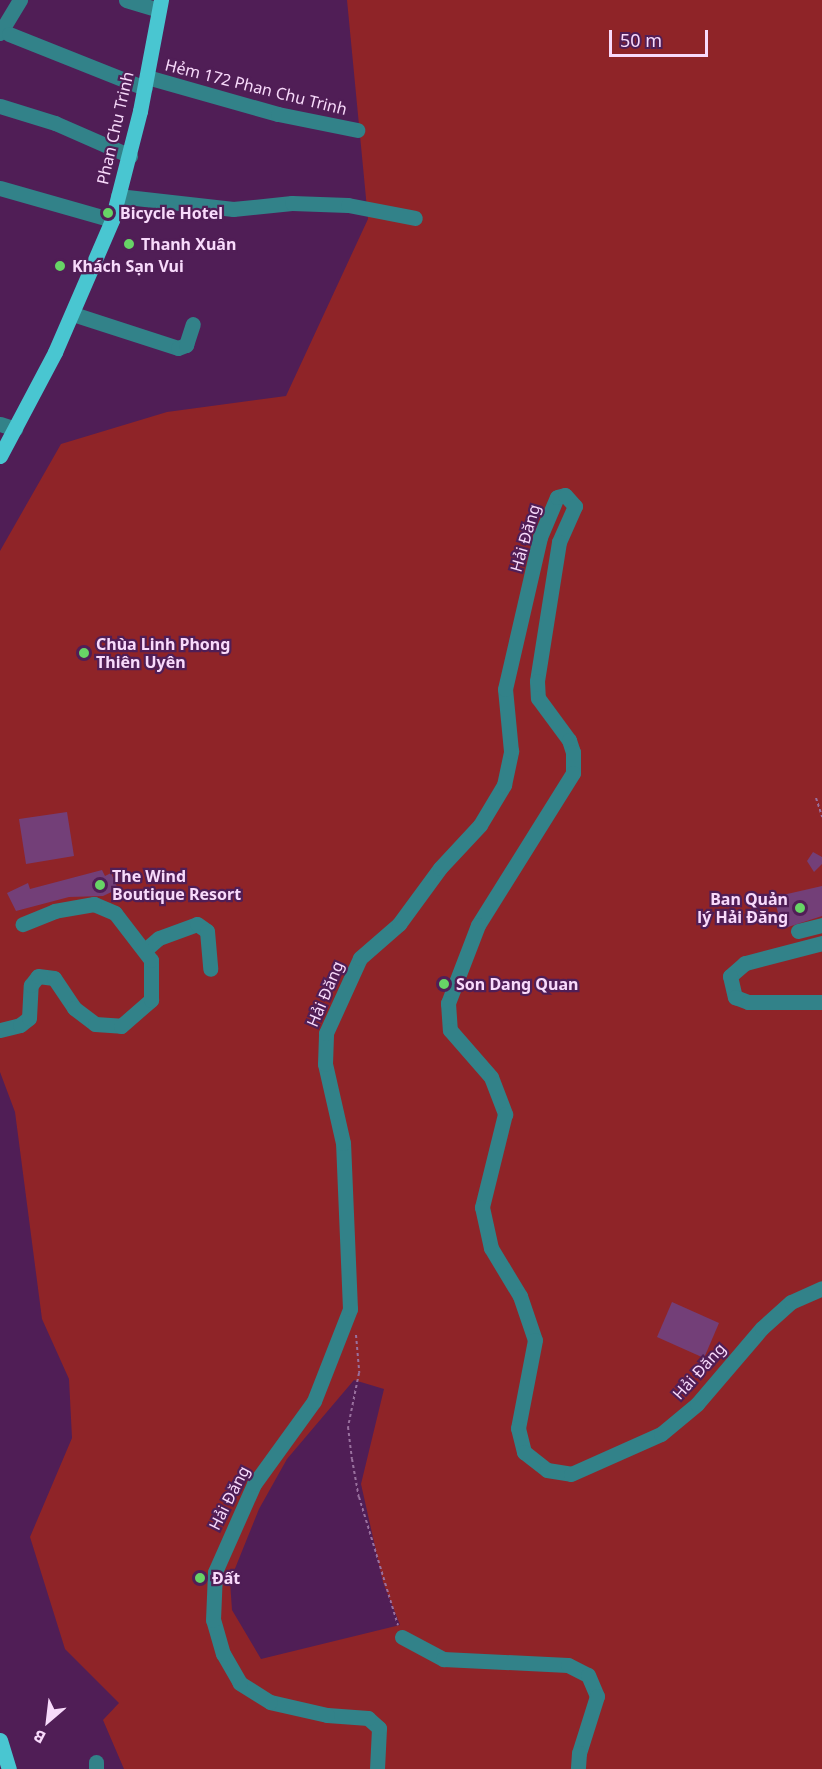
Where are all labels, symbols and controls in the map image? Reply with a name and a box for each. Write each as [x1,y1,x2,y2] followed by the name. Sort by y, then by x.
[612,18,711,56] scale bar
[620,28,662,52] text: 50 m
[163,55,349,119] street label: Hẻm 172 Phan Chu Trinh
[93,70,137,186] street label: Phan Chu Trinh
[120,203,223,223] place label: Bicycle Hotel
[101,206,115,220] marker: Bicycle Hotel
[141,234,236,254] place label: Thanh Xuân
[122,237,136,251] marker: Thanh Xuân
[72,256,184,276] place label: Khách Sạn Vui
[53,259,67,273] marker: Khách Sạn Vui
[506,502,544,574] street label: Hải Đăng
[96,634,230,672] place label: Chùa Linh Phong Thiên Uyên
[77,646,91,660] marker: Chùa Linh Phong Thiên Uyên
[112,866,241,904] place label: The Wind Boutique Resort
[93,878,107,892] marker: The Wind Boutique Resort
[697,889,788,927] place label: Ban Quản lý Hải Đăng
[793,901,807,915] marker: Ban Quản lý Hải Đăng
[303,958,347,1030] street label: Hải Đăng
[456,974,578,994] place label: Son Dang Quan
[437,977,451,991] marker: Son Dang Quan
[669,1339,729,1403] street label: Hải Đăng
[205,1463,253,1533] street label: Hải Đăng
[212,1568,240,1588] place label: Đất
[193,1571,207,1585] marker: Đất
[18,1691,78,1751] north arrow
[30,1725,49,1749] text: B

